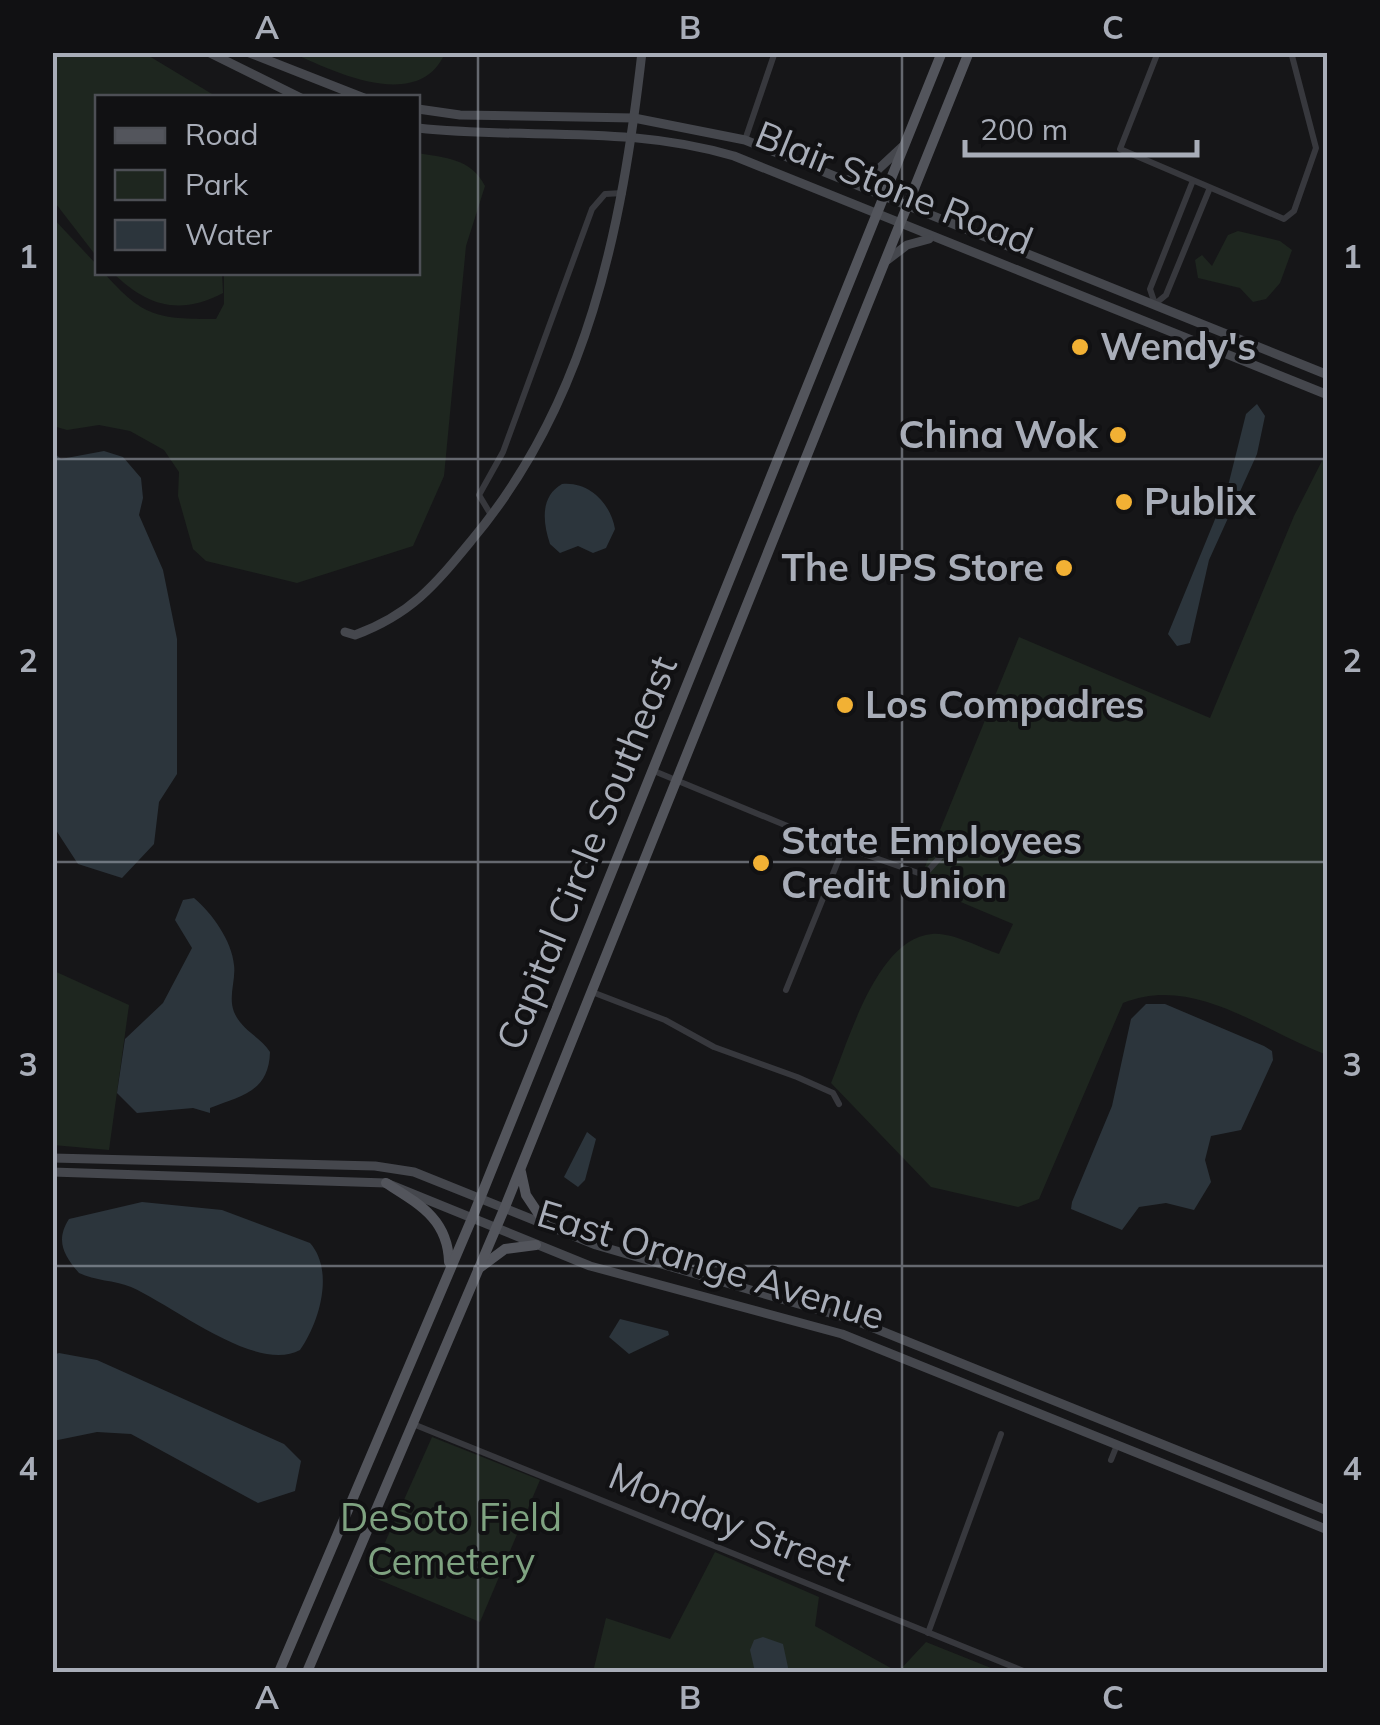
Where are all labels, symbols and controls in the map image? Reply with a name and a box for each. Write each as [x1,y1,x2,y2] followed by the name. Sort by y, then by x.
[255,7,279,47] text: A
[679,7,701,47] text: B
[1102,7,1124,47] text: C
[95,95,420,275] legend
[965,95,1198,157] scale bar
[749,110,1040,265] street label: Blair Stone Road
[980,110,1068,148] text: 200 m
[185,115,259,153] text: Road
[185,165,249,203] text: Park
[185,215,272,253] text: Water
[18,236,38,276] text: 1
[1342,236,1362,276] text: 1
[1100,322,1256,370] place label: Wendy's
[1069,336,1091,358] marker: Wendy's
[899,410,1099,458] place label: China Wok
[1107,424,1129,446] marker: China Wok
[1144,477,1257,525] place label: Publix
[1113,491,1135,513] marker: Publix
[781,543,1044,591] place label: The UPS Store
[1053,557,1075,579] marker: The UPS Store
[18,640,38,680] text: 2
[1342,640,1362,680] text: 2
[485,649,687,1057] street label: Capital Circle Southeast
[865,680,1145,728] place label: Los Compadres
[834,694,856,716] marker: Los Compadres
[781,816,1082,908] place label: State Employees Credit Union
[750,852,772,874] marker: State Employees Credit Union
[18,1044,38,1084] text: 3
[1342,1044,1362,1084] text: 3
[532,1188,891,1340] street label: East Orange Avenue
[18,1448,38,1488] text: 4
[1342,1448,1362,1488] text: 4
[602,1451,859,1591] street label: Monday Street
[340,1493,562,1585] park label: DeSoto Field Cemetery
[255,1677,279,1717] text: A
[679,1677,701,1717] text: B
[1102,1677,1124,1717] text: C

